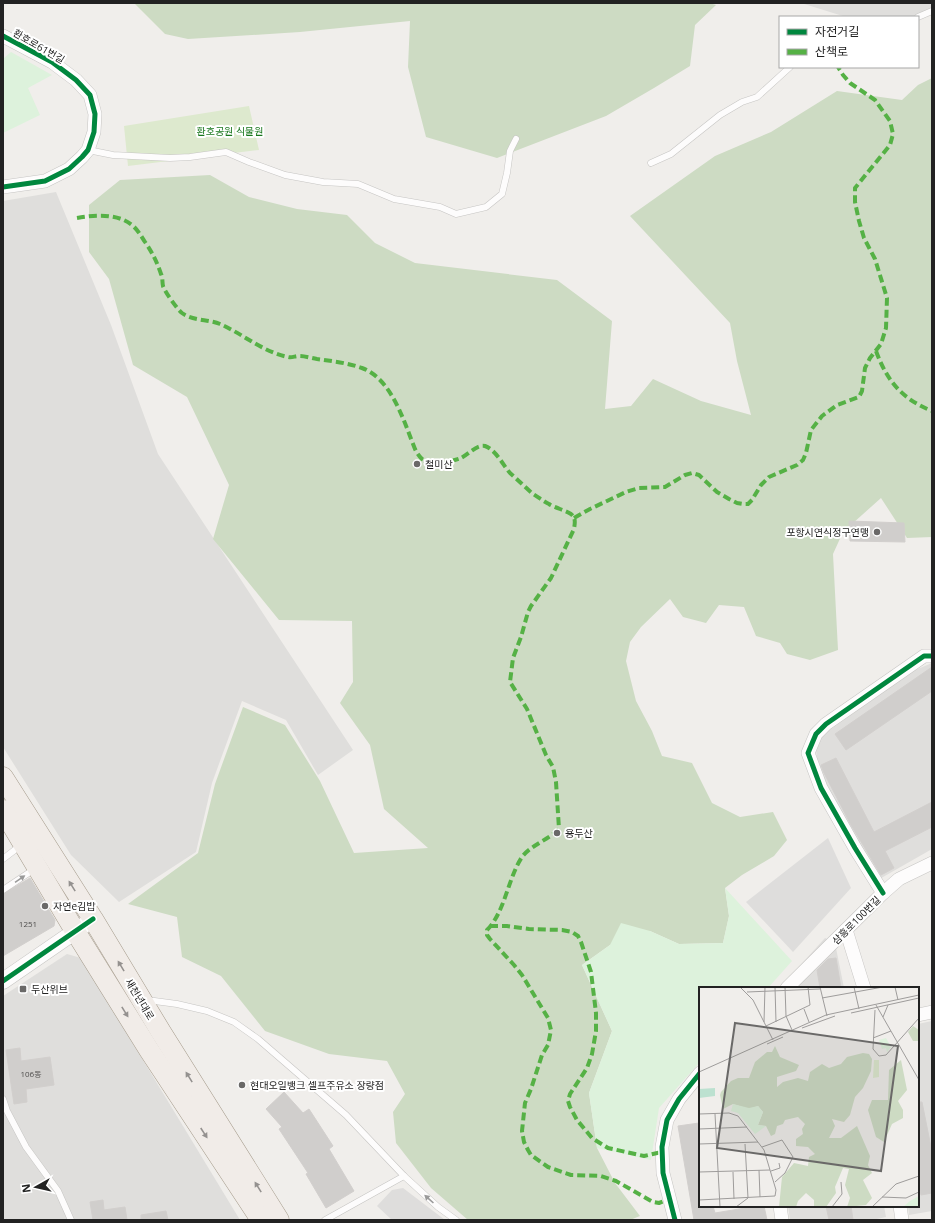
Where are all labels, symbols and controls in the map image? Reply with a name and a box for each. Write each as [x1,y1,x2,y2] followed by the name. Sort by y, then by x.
[779,16,919,68] legend
[815,23,859,40] text: 자전거길
[11,26,67,66] street label: 환호로61번길
[815,43,848,60] text: 산책로
[197,124,264,138] park label: 환호공원 식물원
[425,457,453,471] place label: 철미산
[412,459,422,469] marker: 철미산
[786,525,869,539] place label: 포항시연식정구연맹
[872,527,882,537] marker: 포항시연식정구연맹
[565,826,593,840] place label: 용두산
[552,828,562,838] marker: 용두산
[15,875,25,883] one-way arrow
[69,880,76,892] one-way arrow
[829,893,883,947] street label: 삼흥로100번길
[53,899,96,913] place label: 자연e김밥
[40,901,50,911] marker: 자연e김밥
[19,918,37,929] house number: 1251
[117,960,124,972] one-way arrow
[122,976,158,1022] street label: 새천년대로
[31,982,68,996] place label: 두산위브
[18,984,28,994] marker: 두산위브
[699,987,919,1207] inset map
[121,1007,129,1017] one-way arrow
[20,1068,42,1079] house number: 106동
[185,1072,193,1082] one-way arrow
[250,1078,384,1092] place label: 현대오일뱅크 셀프주유소 장량점
[237,1080,247,1090] marker: 현대오일뱅크 셀프주유소 장량점
[200,1127,207,1139] one-way arrow
[16,1167,56,1207] north arrow
[255,1181,262,1193] one-way arrow
[18,1183,34,1194] text: N
[424,1194,435,1203] one-way arrow

